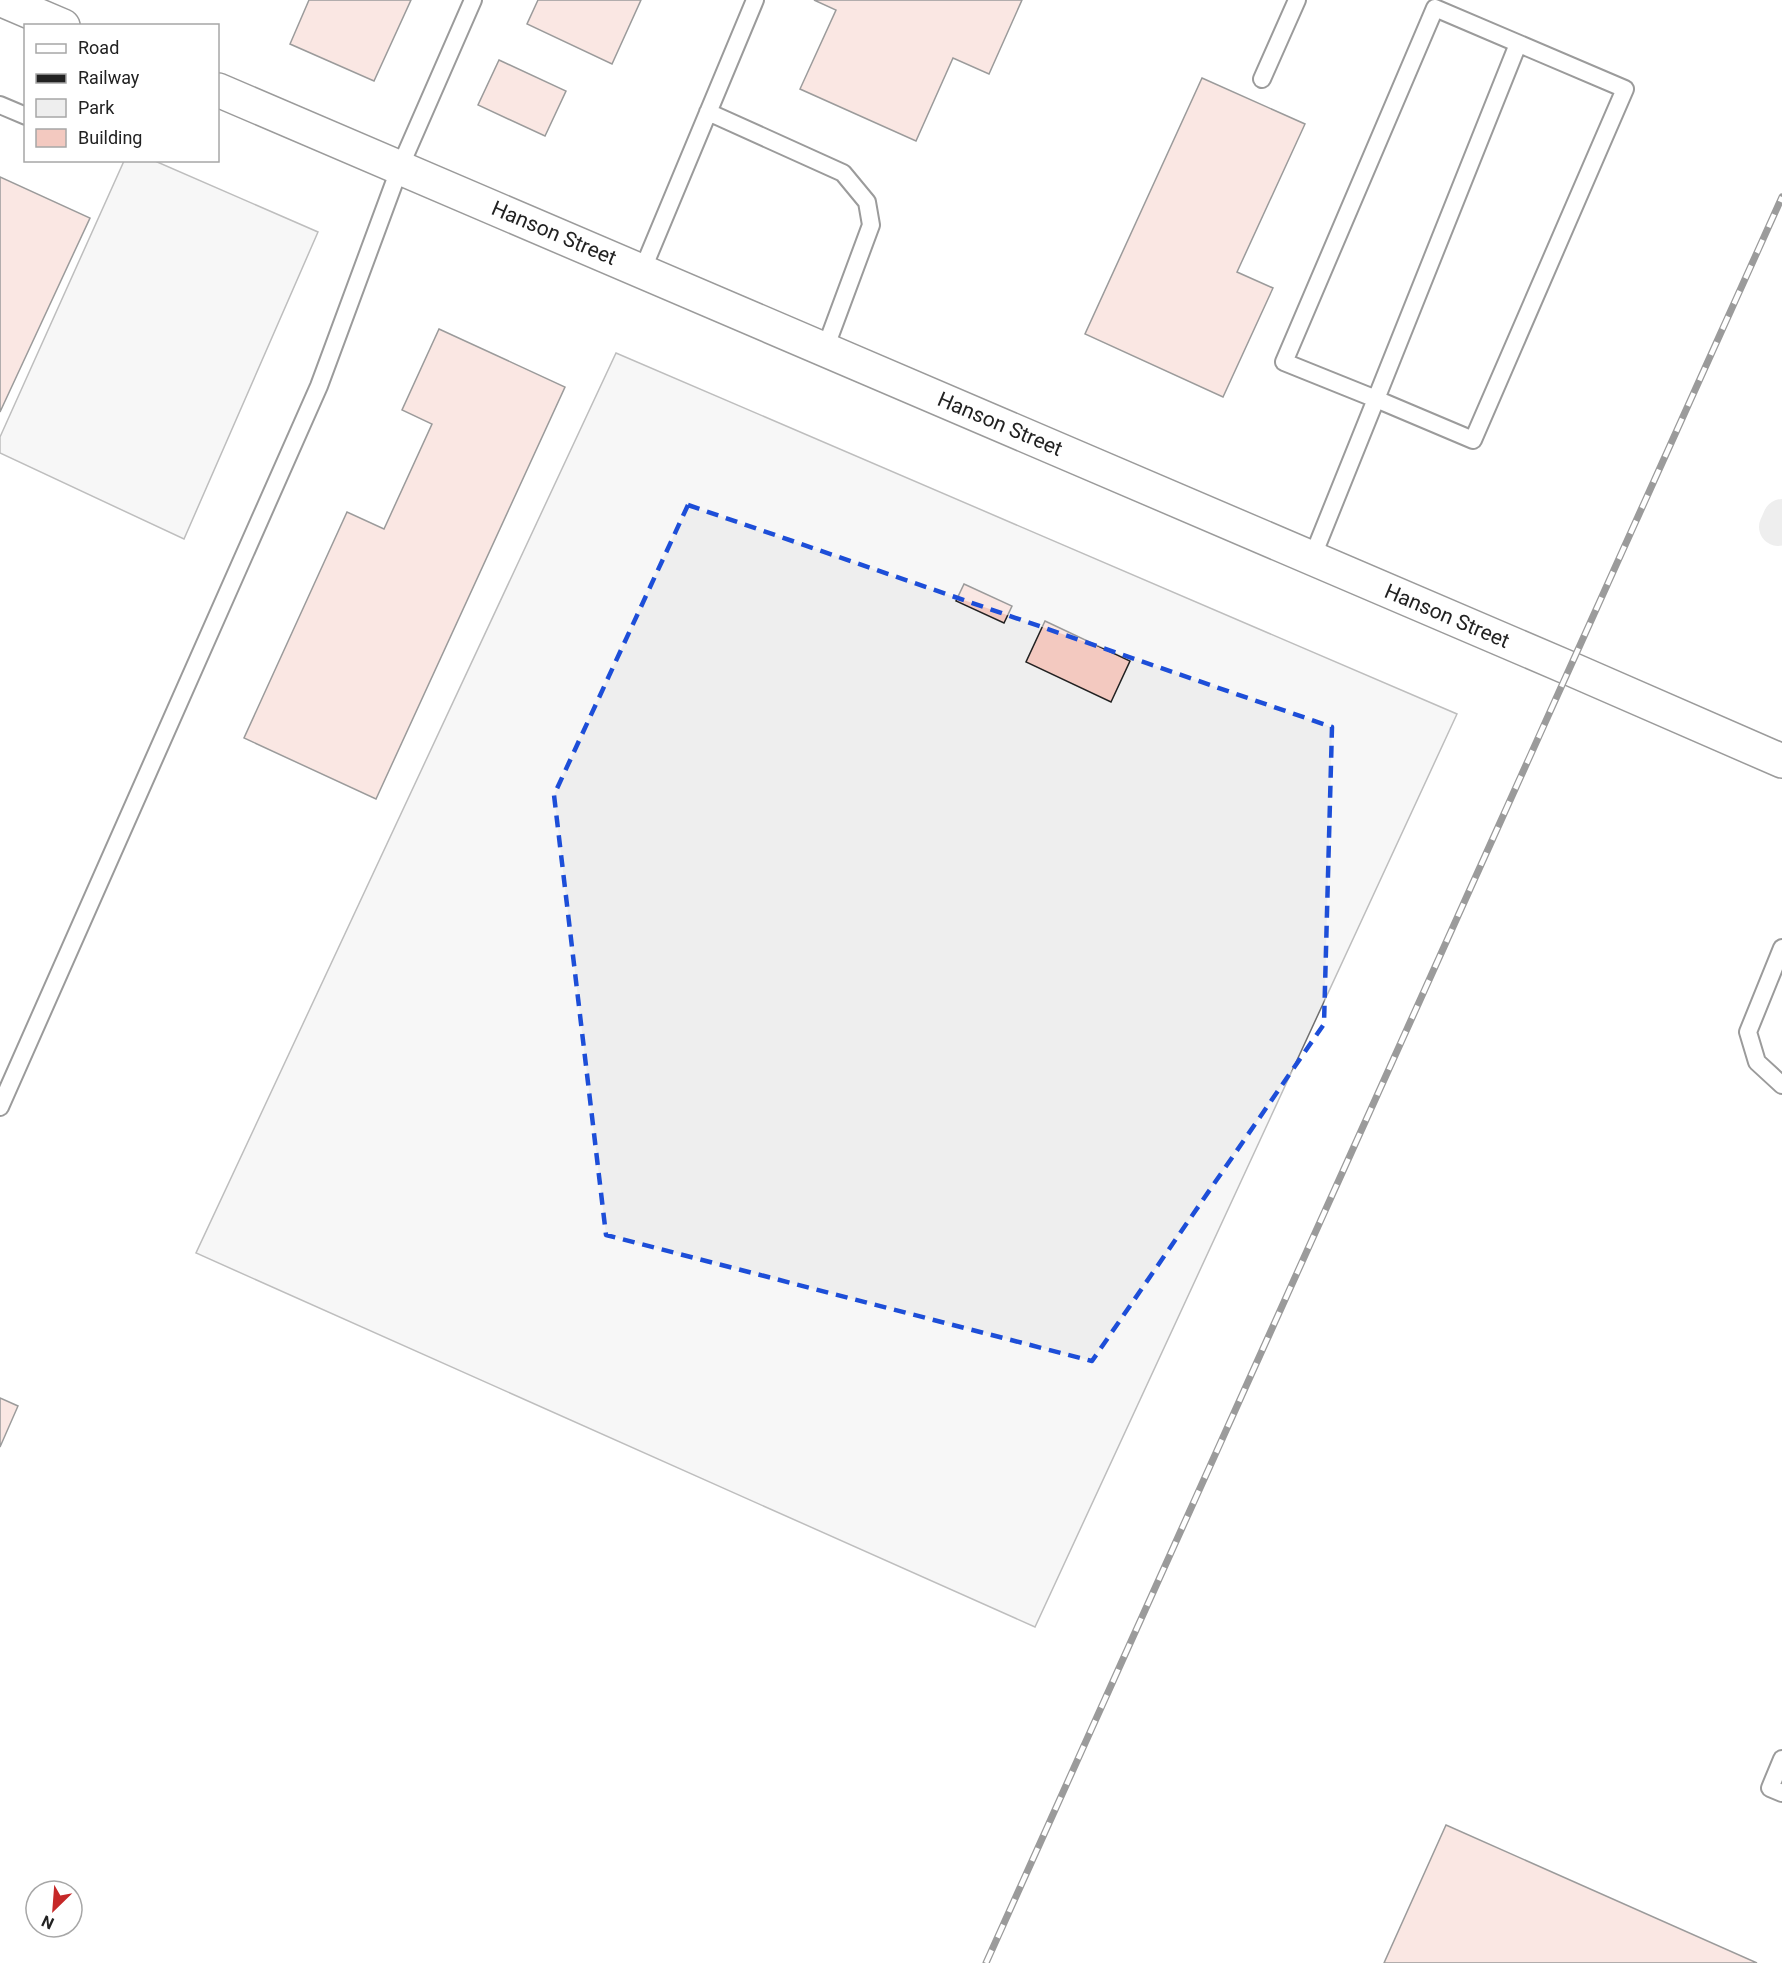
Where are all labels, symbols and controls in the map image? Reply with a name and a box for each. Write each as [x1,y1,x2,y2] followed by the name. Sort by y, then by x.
[24,24,219,162] legend
[78,37,119,58] text: Road
[78,67,140,88] text: Railway
[78,97,115,118] text: Park
[78,127,142,148] text: Building
[488,196,620,270] street label: Hanson Street
[934,387,1066,461] street label: Hanson Street
[1381,579,1513,653] street label: Hanson Street
[24,1879,84,1939] north arrow
[39,1911,57,1933] text: N

